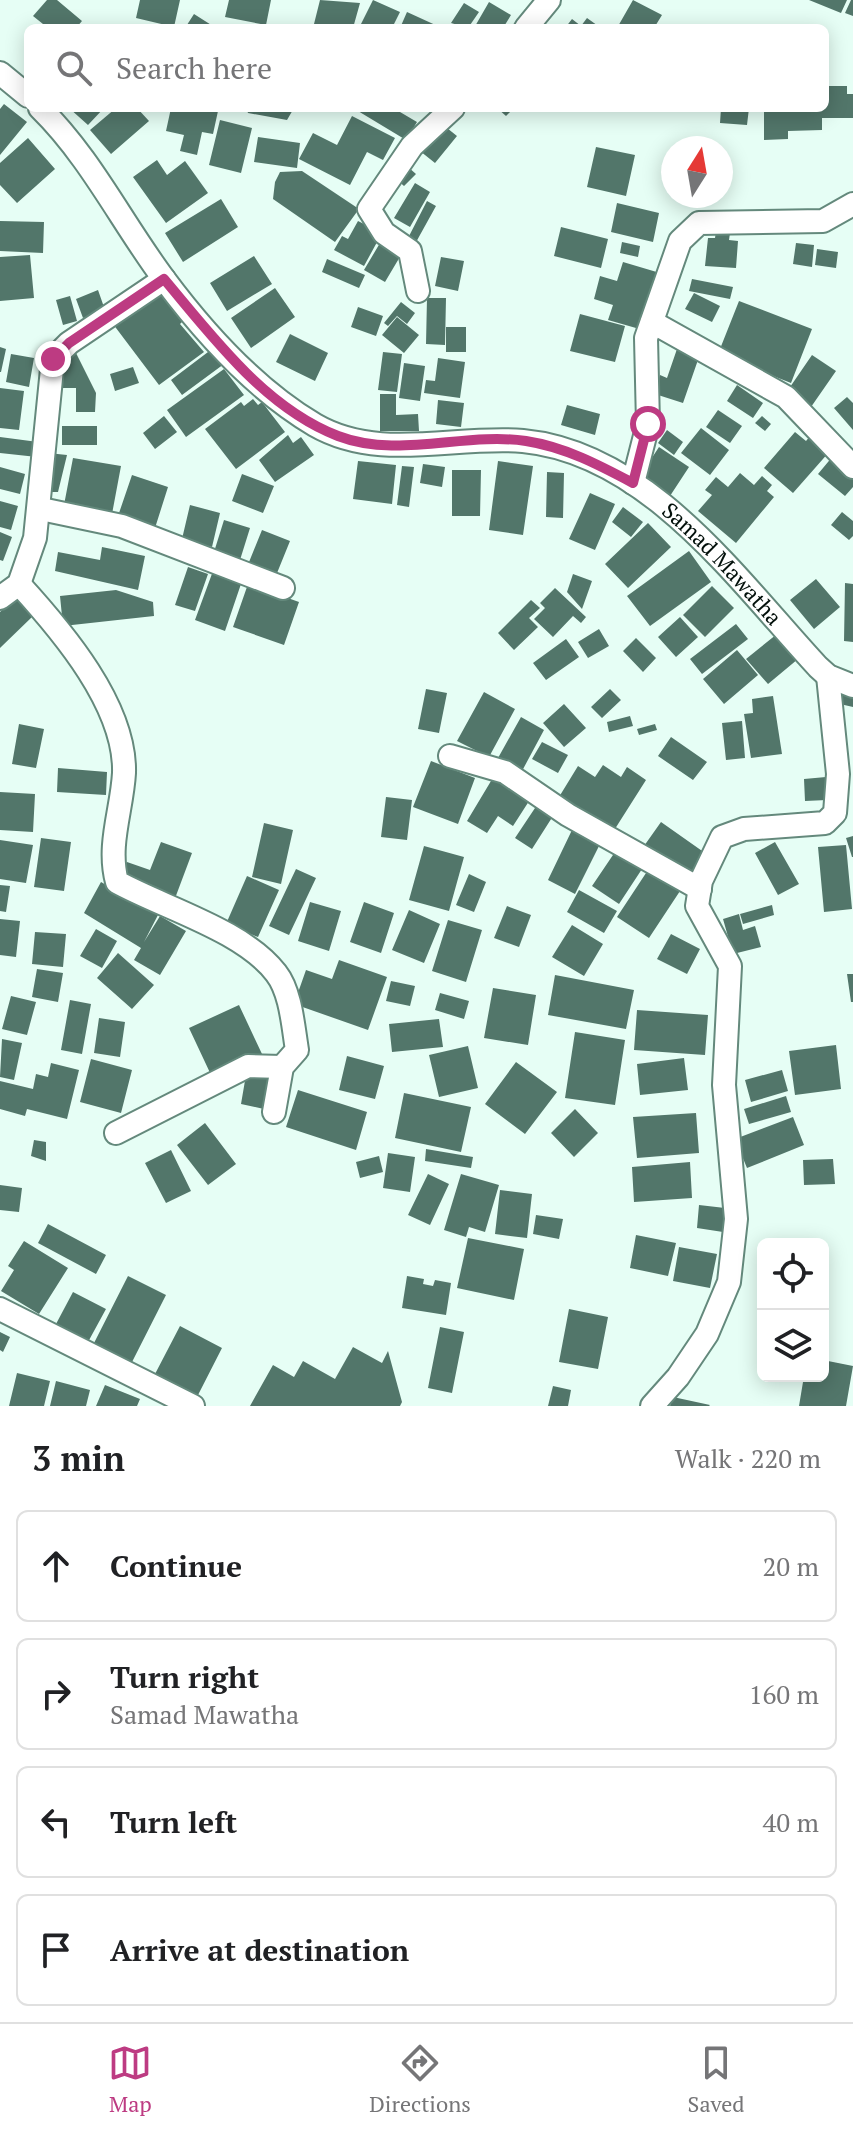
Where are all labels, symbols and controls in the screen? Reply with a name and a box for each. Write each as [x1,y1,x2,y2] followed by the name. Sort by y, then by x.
[24,24,829,112] search box
[52,46,96,90] icon: search
[116,48,272,88] text: Search here
[661,136,733,208] north arrow
[35,341,71,377] route end
[630,406,666,442] route start
[657,495,789,631] street label: Samad Mawatha
[757,1238,829,1382] map controls
[757,1238,829,1310] button: locate
[757,1310,829,1382] button: layers
[32,1436,125,1481] text: 3 min
[675,1441,821,1475] text: Walk · 220 m
[34,1544,78,1588] icon: ahead
[110,1546,242,1586] text: Continue
[763,1549,819,1583] text: 20 m
[110,1657,259,1697] text: Turn right
[34,1672,78,1716] icon: right
[749,1677,819,1711] text: 160 m
[110,1697,299,1731] text: Samad Mawatha
[34,1800,78,1844] icon: left
[110,1802,237,1842] text: Turn left
[763,1805,819,1839] text: 40 m
[34,1928,78,1972] icon: arrive
[110,1930,409,1970] text: Arrive at destination
[108,2041,152,2118] tab: Map
[369,2041,471,2118] tab: Directions
[688,2041,745,2118] tab: Saved

